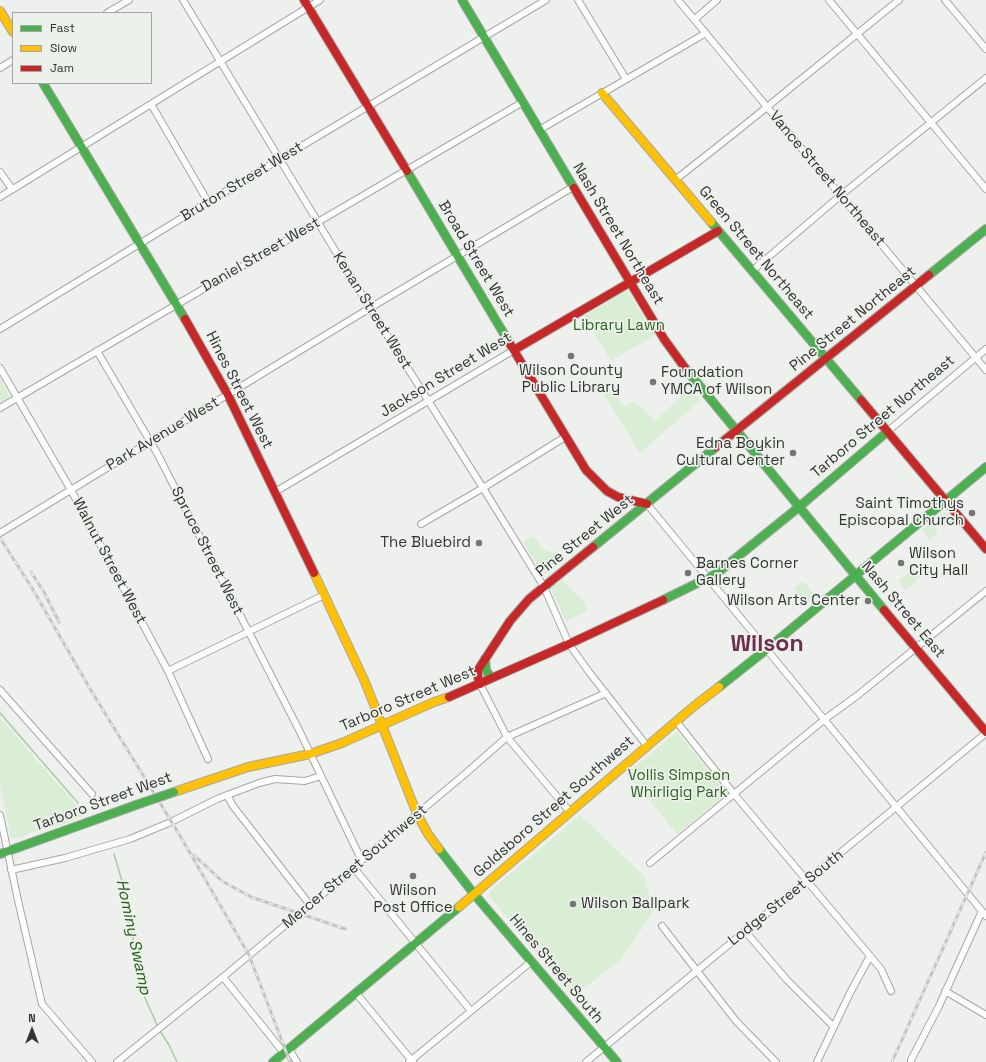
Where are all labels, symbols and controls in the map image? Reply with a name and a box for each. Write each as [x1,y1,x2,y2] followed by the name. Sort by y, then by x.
[12,12,152,84] legend
[50,20,75,36] text: Fast
[50,40,77,56] text: Slow
[50,60,74,76] text: Jam
[765,108,889,250] street label: Vance Street Northeast
[177,138,307,226] street label: Bruton Street West
[569,160,667,308] street label: Nash Street Northeast
[695,183,817,323] street label: Green Street Northeast
[434,198,518,320] street label: Broad Street West
[198,214,324,296] street label: Daniel Street West
[329,249,415,373] street label: Kenan Street West
[786,262,920,376] street label: Pine Street Northeast
[573,317,665,335] park label: Library Lawn
[202,328,276,452] street label: Hines Street West
[377,329,515,421] street label: Jackson Street West
[566,351,576,361] marker: Wilson County Public Library
[808,352,958,482] street label: Tarboro Street Northeast
[519,362,623,397] place label: Wilson County Public Library
[661,364,772,399] place label: Foundation YMCA of Wilson
[648,377,658,387] marker: Foundation YMCA of Wilson
[103,393,223,475] street label: Park Avenue West
[676,435,785,470] place label: Edna Boykin Cultural Center
[788,448,798,458] marker: Edna Boykin Cultural Center
[167,484,247,618] street label: Spruce Street West
[532,491,638,581] street label: Pine Street West
[68,495,150,627] street label: Walnut Street West
[839,495,964,530] place label: Saint Timothys Episcopal Church
[967,508,977,518] marker: Saint Timothys Episcopal Church
[380,534,471,552] place label: The Bluebird
[474,538,484,548] marker: The Bluebird
[909,545,968,580] place label: Wilson City Hall
[696,555,798,590] place label: Barnes Corner Gallery
[857,558,949,662] street label: Nash Street East
[896,558,906,568] marker: Wilson City Hall
[683,568,693,578] marker: Barnes Corner Gallery
[727,592,860,610] place label: Wilson Arts Center
[863,596,873,606] marker: Wilson Arts Center
[730,631,804,659] district label: Wilson
[338,662,478,736] street label: Tarboro Street West
[470,732,638,882] street label: Goldsboro Street Southwest
[628,767,730,802] park label: Vollis Simpson Whirligig Park
[32,769,174,835] street label: Tarboro Street West
[279,801,431,933] street label: Mercer Street Southwest
[725,846,847,950] street label: Lodge Street South
[408,871,418,881] marker: Wilson Post Office
[111,878,155,996] water label: Hominy Swamp
[373,882,453,917] place label: Wilson Post Office
[581,895,690,913] place label: Wilson Ballpark
[568,899,578,909] marker: Wilson Ballpark
[505,911,607,1027] street label: Hines Street South
[12,1010,52,1050] north arrow
[28,1011,36,1025] text: N

